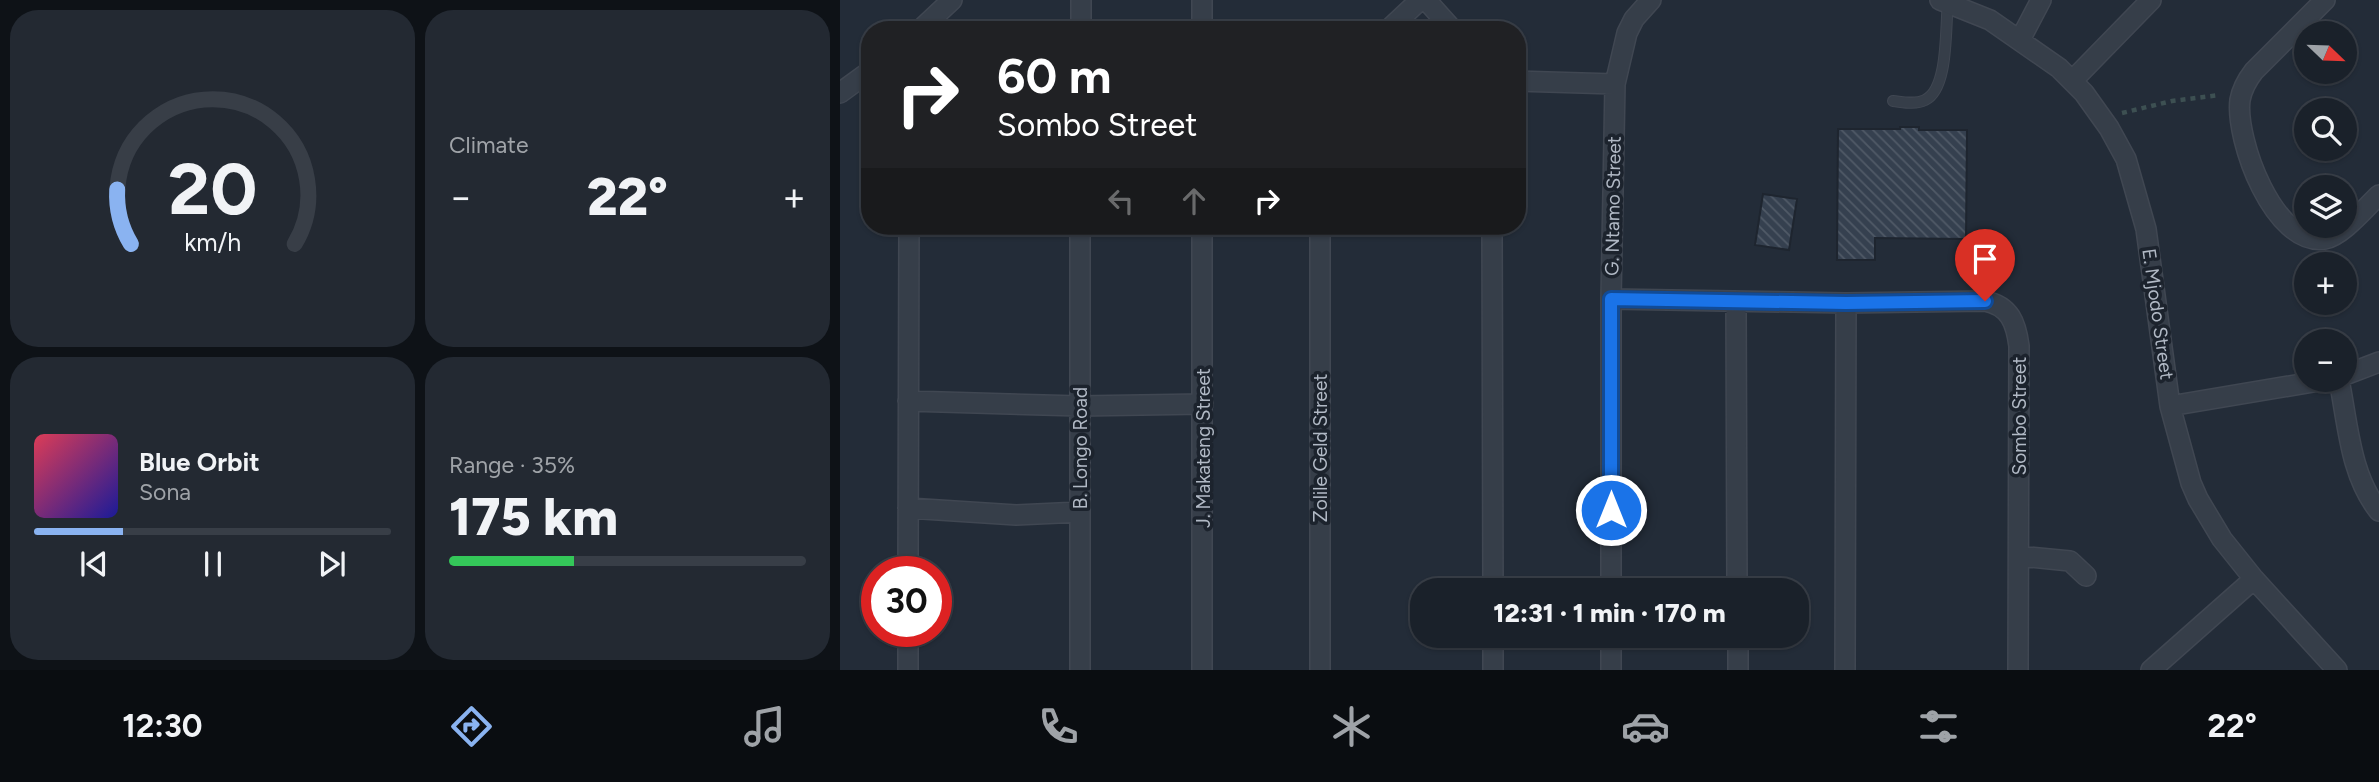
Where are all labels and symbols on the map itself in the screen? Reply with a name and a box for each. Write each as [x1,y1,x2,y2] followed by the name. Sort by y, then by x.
[2294,21,2357,84] north arrow
[1600,136,1626,276] street label: G. Ntamo Street
[1955,229,2015,301] pin
[2137,247,2179,381] street label: E. Mjodo Street
[2008,357,2031,475] street label: Sombo Street
[1192,368,1215,528] street label: J. Makateng Street
[1309,373,1332,523] street label: Zolile Geld Street
[1069,387,1092,509] street label: B. Longo Road
[1574,473,1648,547] position arrow
[861,556,952,647] speed limit sign: 30

